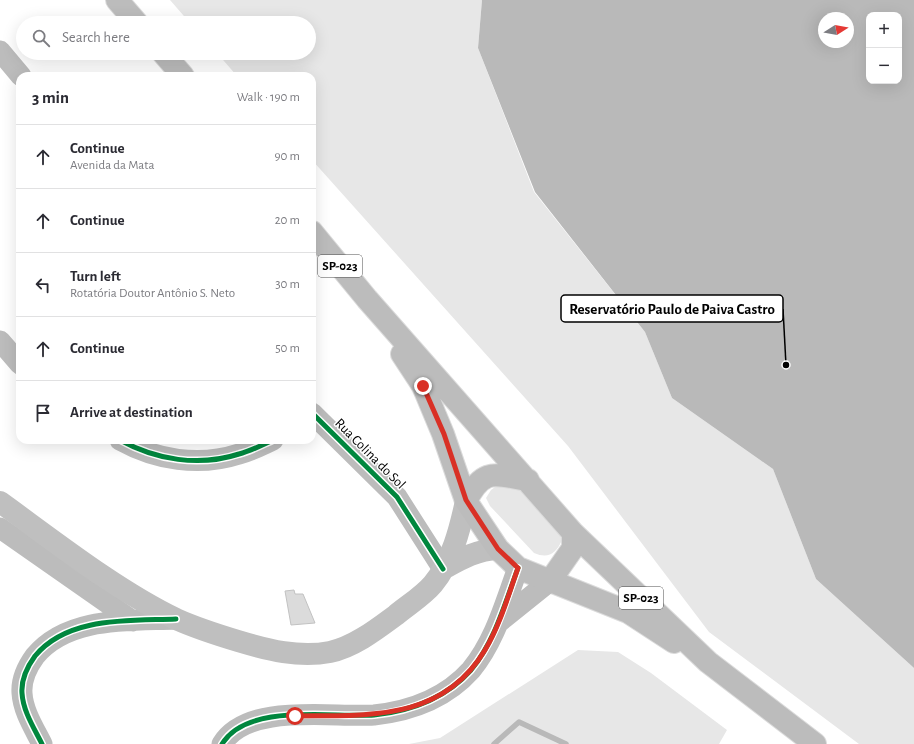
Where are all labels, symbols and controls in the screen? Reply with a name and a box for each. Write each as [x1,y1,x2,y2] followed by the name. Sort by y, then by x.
[818,12,854,48] north arrow
[866,12,902,84] map controls
[866,12,902,48] button: +
[16,16,316,60] search box
[30,27,52,49] icon: search
[62,30,130,45] text: Search here
[866,48,902,84] button: −
[32,89,69,106] text: 3 min
[237,91,300,104] text: Walk · 190 m
[70,141,125,156] text: Continue
[32,146,54,168] icon: ahead
[274,150,300,163] text: 90 m
[70,159,155,172] text: Avenida da Mata
[32,210,54,232] icon: ahead
[70,213,125,228] text: Continue
[275,214,300,227] text: 20 m
[318,255,362,277] road number: SP-023
[70,269,121,284] text: Turn left
[32,274,54,296] icon: left
[275,278,300,291] text: 30 m
[70,287,235,300] text: Rotatória Doutor Antônio S. Neto
[561,295,783,322] callout: Reservatório Paulo de Paiva Castro
[569,302,775,317] text: Reservatório Paulo de Paiva Castro
[32,338,54,360] icon: ahead
[70,341,125,356] text: Continue
[275,342,300,355] text: 50 m
[414,377,432,395] route end
[32,402,54,424] icon: arrive
[70,405,193,420] text: Arrive at destination
[332,416,408,492] street label: Rua Colina do Sol
[619,587,663,609] road number: SP-023
[286,707,304,725] route start

